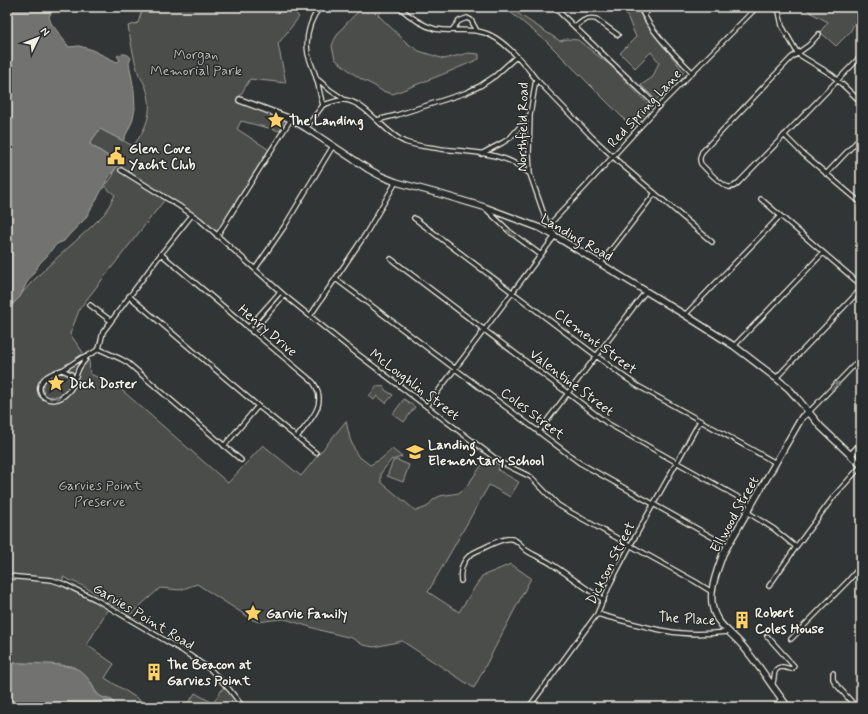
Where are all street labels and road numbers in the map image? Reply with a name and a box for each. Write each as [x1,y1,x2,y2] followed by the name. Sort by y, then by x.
[604,66,686,152] street label: Red Spring Lane
[513,82,533,172] street label: Northfield Road
[536,210,616,268] street label: Landing Road
[234,301,301,361] street label: Henry Drive
[551,305,641,379] street label: Clement Street
[366,345,463,425] street label: McLoughlin Street
[526,345,617,420] street label: Valentine Street
[497,384,569,444] street label: Coles Street
[706,473,763,556] street label: Ellwood Street
[582,519,640,608] street label: Dickson Street
[89,579,197,654] street label: Garvies Point Road
[658,608,717,630] street label: The Place

